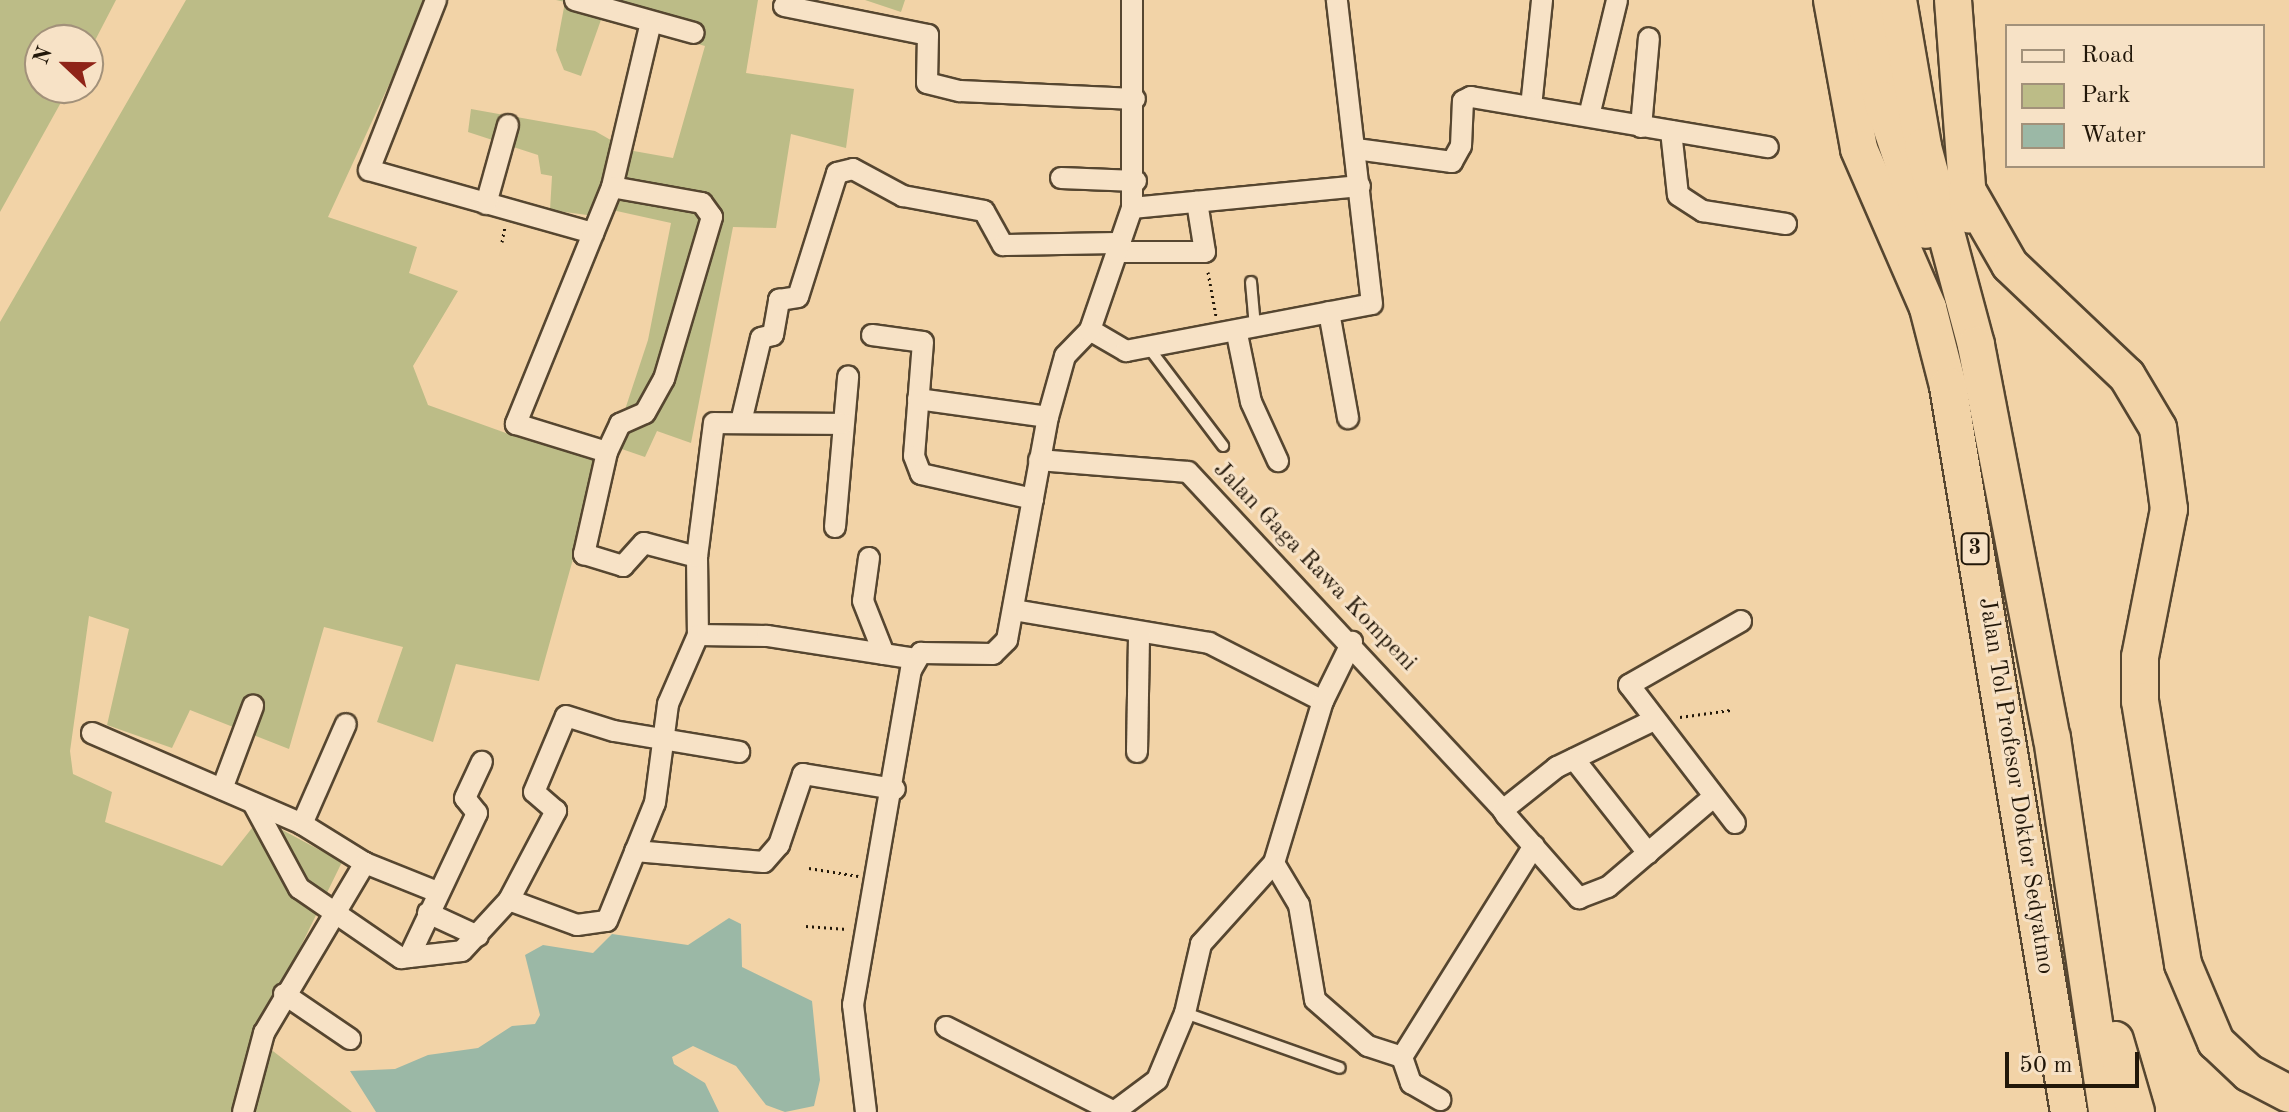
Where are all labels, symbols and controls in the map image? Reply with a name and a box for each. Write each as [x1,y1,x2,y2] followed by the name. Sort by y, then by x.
[24,24,104,104] north arrow
[2005,24,2265,168] legend
[30,44,57,68] text: N
[2081,44,2134,68] text: Road
[2081,84,2130,108] text: Park
[2081,124,2146,148] text: Water
[1206,456,1422,678] street label: Jalan Gaga Rawa Kompeni
[1959,531,1991,567] road number: 3
[1971,596,2059,976] street label: Jalan Tol Profesor Doktor Sedyatmo
[2009,1036,2143,1086] scale bar
[2019,1054,2073,1078] text: 50 m

